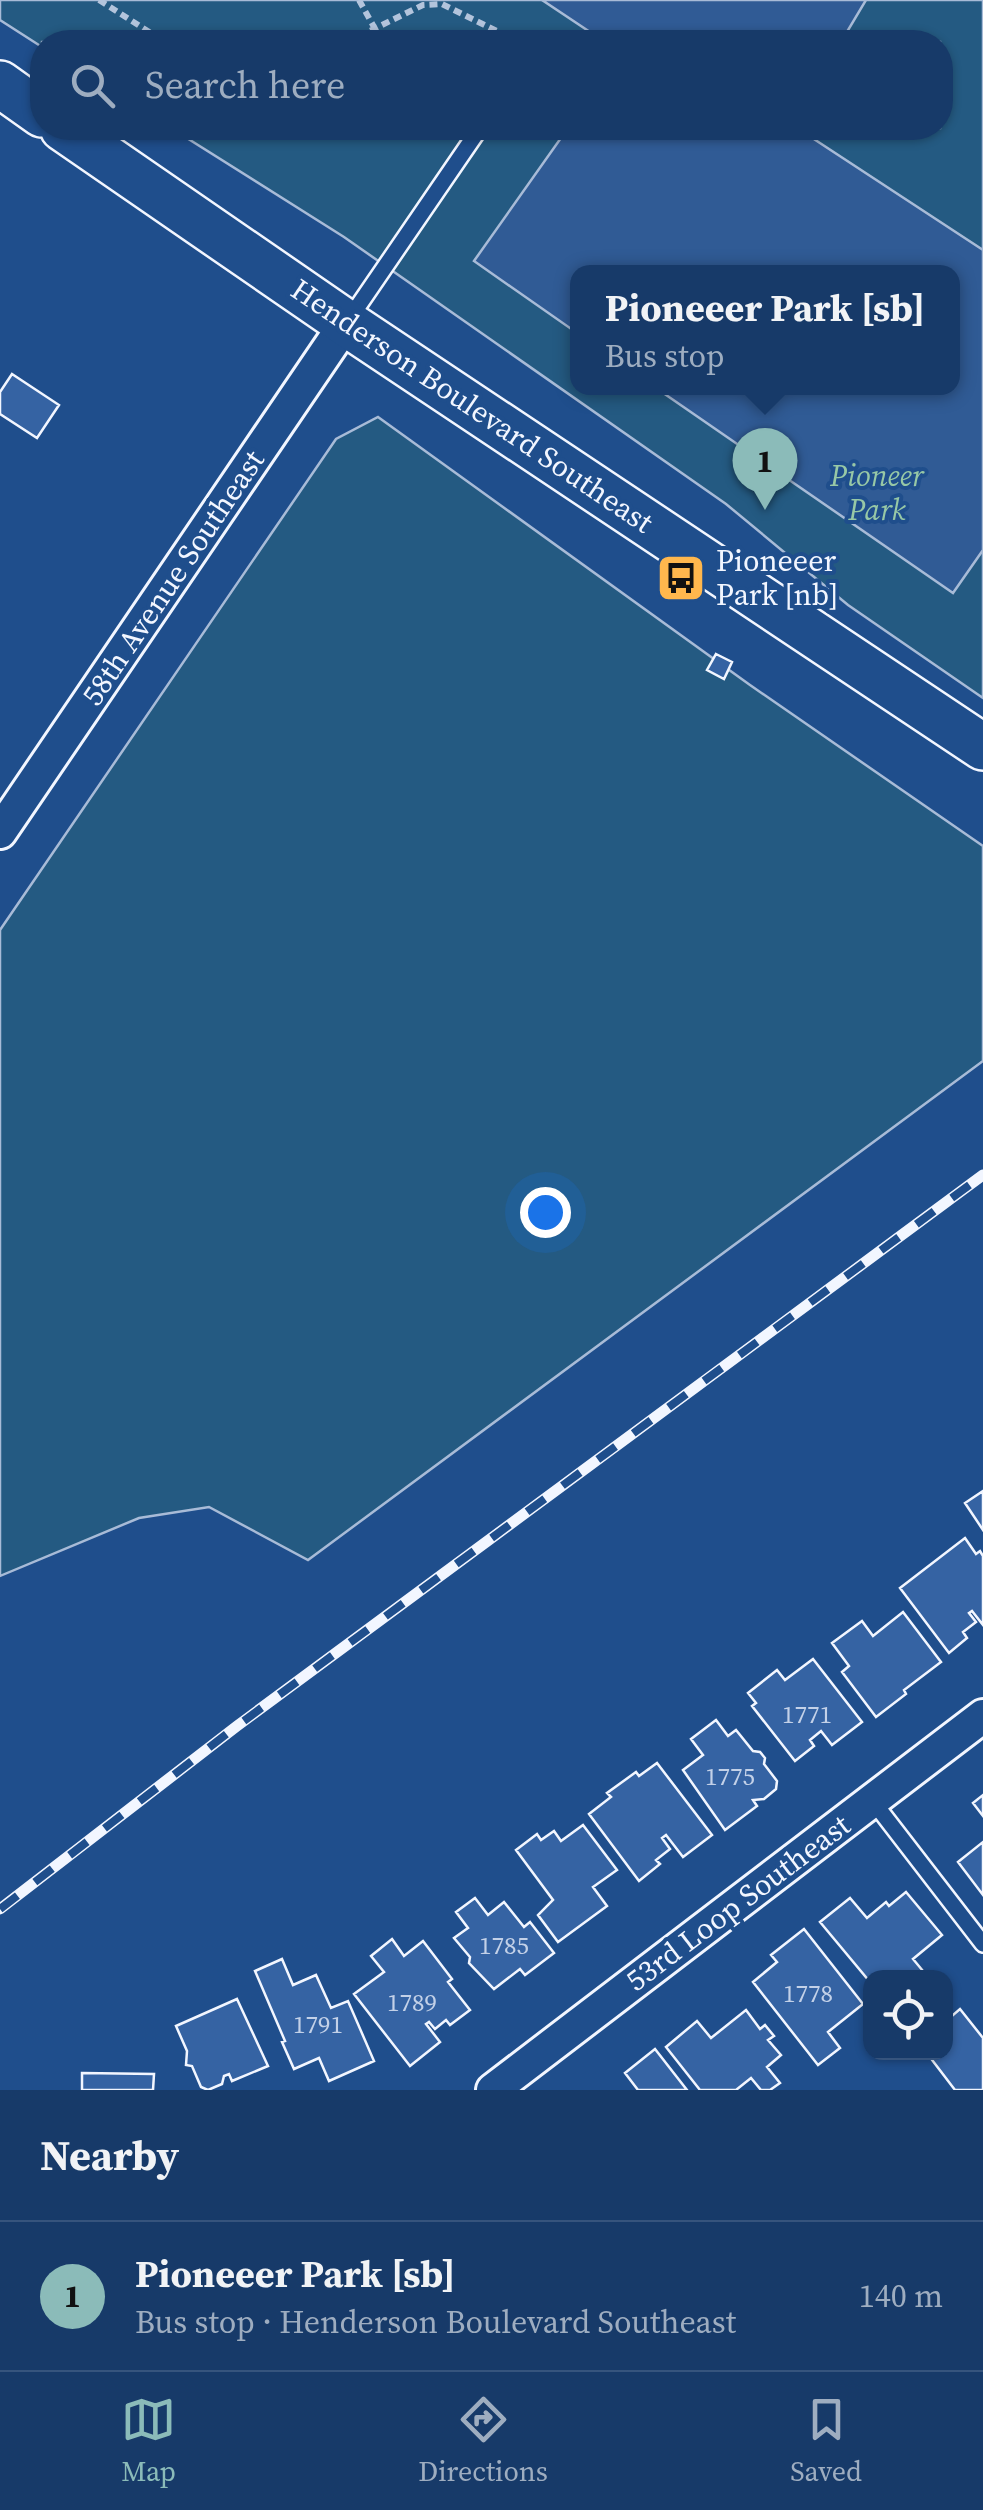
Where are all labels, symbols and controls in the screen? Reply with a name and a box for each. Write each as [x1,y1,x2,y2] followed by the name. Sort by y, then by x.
[30,30,953,140] search box
[65,58,120,113] icon: search
[145,59,345,111] text: Search here
[570,265,960,395] popup
[283,269,662,542] street label: Henderson Boulevard Southeast
[605,282,925,334] text: Pioneeer Park [sb]
[605,334,724,378] text: Bus stop
[732,428,798,510] pin: 1
[72,442,274,714] street label: 58th Avenue Southeast
[829,455,925,530] park label: Pioneer Park
[716,540,838,615] place label: Pioneeer Park [nb]
[655,552,707,604] bus stop icon: Pioneeer Park [nb]
[520,1187,571,1238] your location
[782,1697,832,1731] house number: 1771
[705,1759,755,1793] house number: 1775
[617,1804,859,2001] street label: 53rd Loop Southeast
[479,1928,529,1962] house number: 1785
[863,1970,953,2060] map controls
[863,1970,953,2060] button: locate
[783,1976,833,2010] house number: 1778
[387,1985,437,2019] house number: 1789
[293,2007,343,2041] house number: 1791
[40,2126,179,2184] text: Nearby
[135,2248,455,2300] text: Pioneeer Park [sb]
[64,2274,81,2318] text: 1
[859,2274,943,2318] text: 140 m
[135,2300,736,2344] text: Bus stop · Henderson Boulevard Southeast
[121,2392,176,2490] tab: Map
[418,2392,548,2490] tab: Directions
[790,2392,862,2490] tab: Saved

